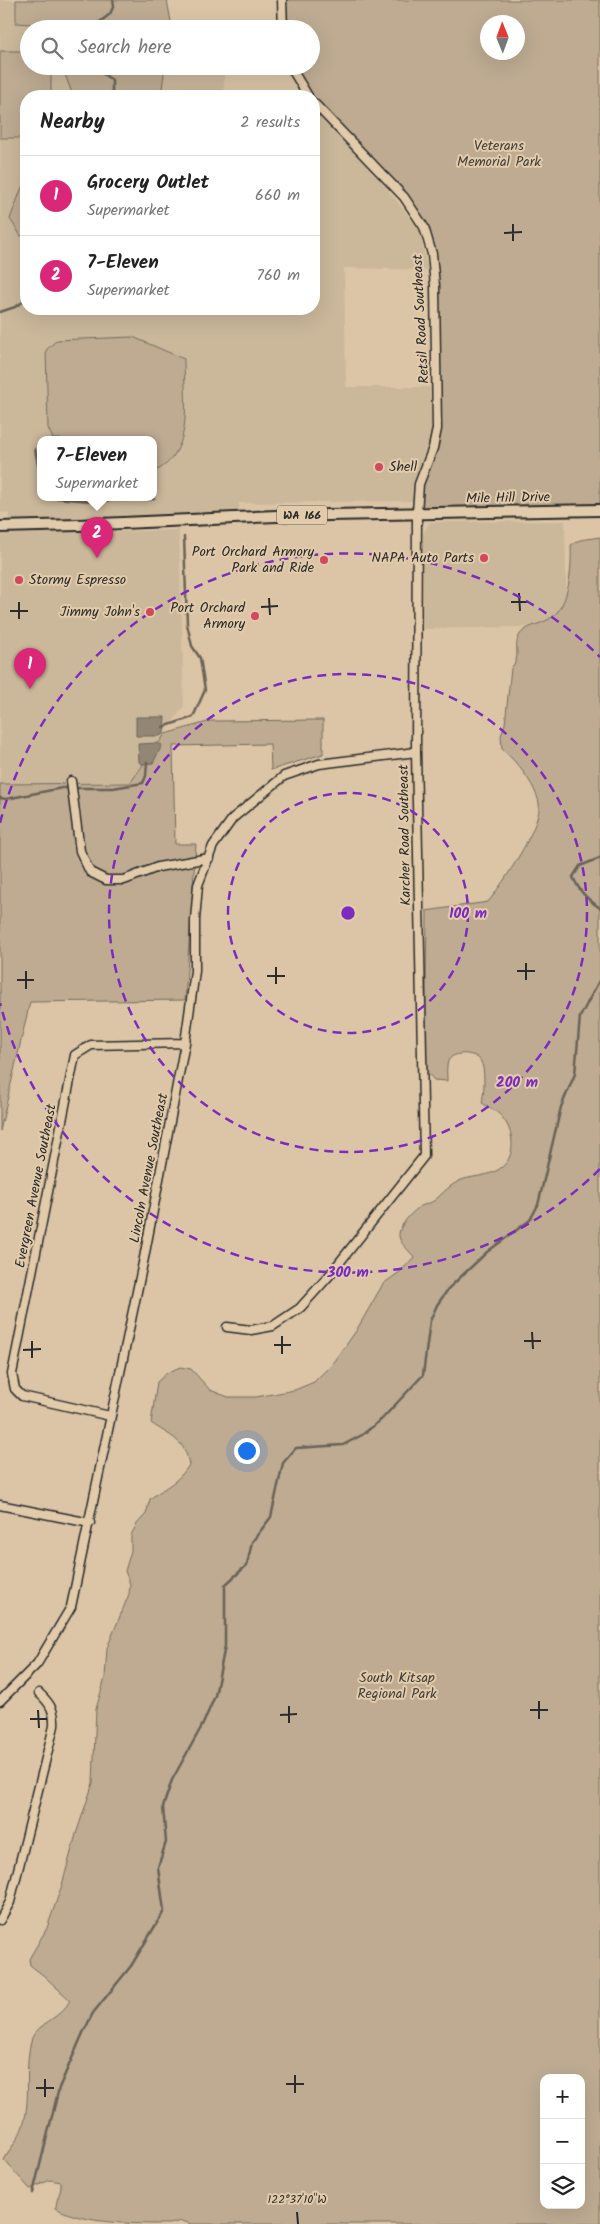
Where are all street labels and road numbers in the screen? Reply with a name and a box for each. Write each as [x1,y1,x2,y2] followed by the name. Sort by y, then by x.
[407,253,435,384] street label: Retsil Road Southeast
[466,486,551,510] street label: Mile Hill Drive
[277,506,327,524] road number: WA 166
[393,764,417,906] street label: Karcher Road Southeast
[124,1091,174,1245] street label: Lincoln Avenue Southeast
[9,1102,63,1270] street label: Evergreen Avenue Southeast

